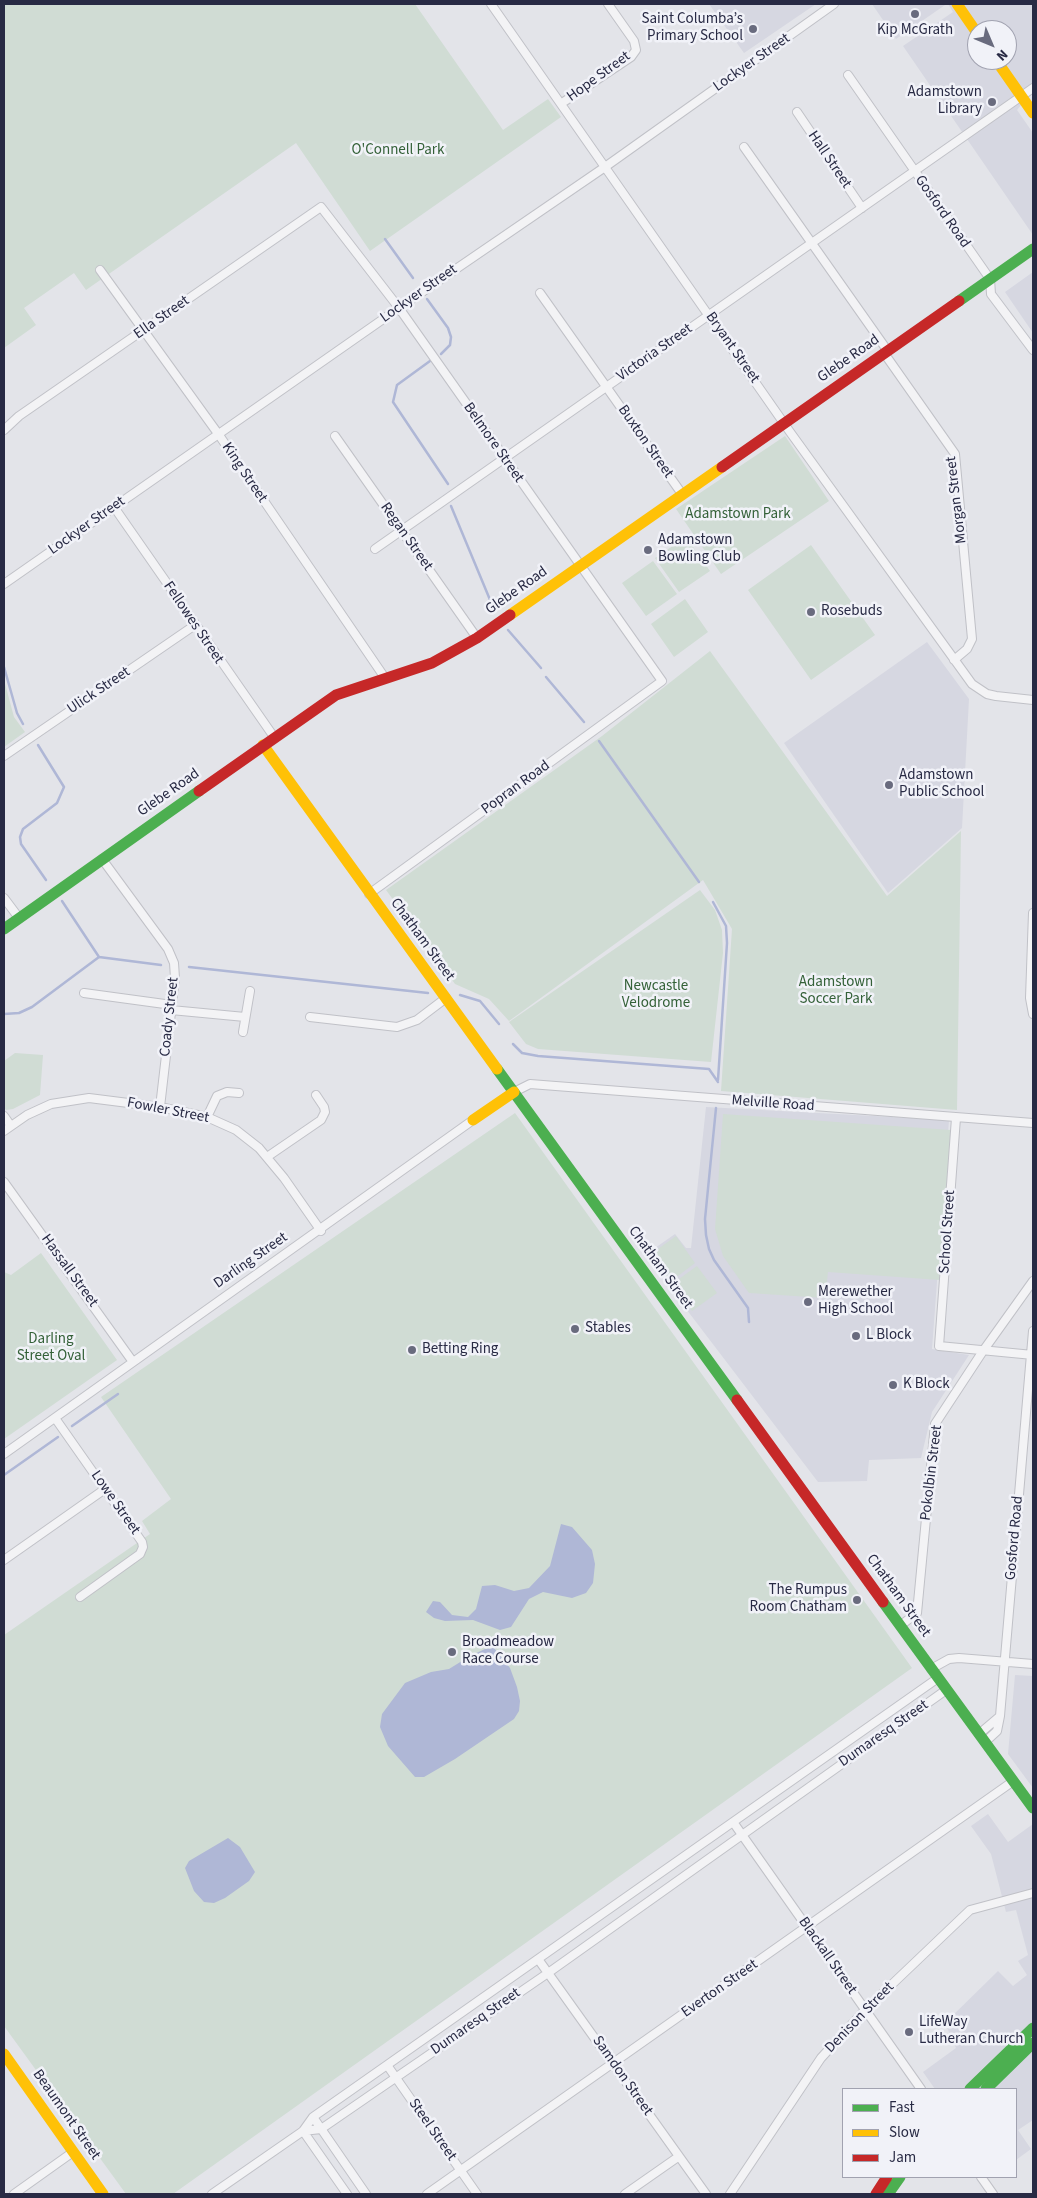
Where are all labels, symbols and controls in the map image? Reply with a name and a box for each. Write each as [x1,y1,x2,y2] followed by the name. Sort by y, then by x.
[909,8,921,20] marker: Kip McGrath
[641,11,743,46] place label: Saint Columba’s Primary School
[967,20,1017,70] north arrow
[877,22,953,40] place label: Kip McGrath
[747,23,759,35] marker: Saint Columba’s Primary School
[710,30,794,96] street label: Lockyer Street
[992,45,1012,65] text: N
[564,48,634,106] street label: Hope Street
[908,84,982,119] place label: Adamstown Library
[986,96,998,108] marker: Adamstown Library
[803,128,855,192] street label: Hall Street
[352,142,444,160] park label: O'Connell Park
[910,172,974,252] street label: Gosford Road
[377,261,461,327] street label: Lockyer Street
[131,292,193,344] street label: Ella Street
[701,309,763,387] street label: Bryant Street
[614,320,696,386] street label: Victoria Street
[815,331,883,387] street label: Glebe Road
[459,399,527,487] street label: Belmore Street
[613,402,677,482] street label: Buxton Street
[217,439,271,507] street label: King Street
[943,455,971,545] street label: Morgan Street
[45,493,129,559] street label: Lockyer Street
[376,499,436,575] street label: Regan Street
[685,506,791,524] park label: Adamstown Park
[658,532,741,567] place label: Adamstown Bowling Club
[642,544,654,556] marker: Adamstown Bowling Club
[483,563,551,619] street label: Glebe Road
[159,578,227,668] street label: Fellowes Street
[821,603,882,621] place label: Rosebuds
[805,606,817,618] marker: Rosebuds
[64,663,134,719] street label: Ulick Street
[478,757,554,819] street label: Popran Road
[135,765,203,821] street label: Glebe Road
[899,767,984,802] place label: Adamstown Public School
[883,779,895,791] marker: Adamstown Public School
[386,895,458,985] street label: Chatham Street
[799,974,873,1009] park label: Adamstown Soccer Park
[157,976,183,1058] street label: Coady Street
[622,978,690,1013] park label: Newcastle Velodrome
[731,1092,815,1116] street label: Melville Road
[125,1094,211,1128] street label: Fowler Street
[936,1190,960,1274] street label: School Street
[624,1223,696,1313] street label: Chatham Street
[211,1229,291,1293] street label: Darling Street
[37,1231,101,1311] street label: Hassall Street
[818,1284,893,1319] place label: Merewether High School
[802,1296,814,1308] marker: Merewether High School
[585,1320,631,1338] place label: Stables
[569,1323,581,1335] marker: Stables
[866,1327,911,1345] place label: L Block
[850,1330,862,1342] marker: L Block
[17,1331,85,1366] park label: Darling Street Oval
[422,1341,498,1359] place label: Betting Ring
[406,1344,418,1356] marker: Betting Ring
[903,1376,950,1394] place label: K Block
[887,1379,899,1391] marker: K Block
[917,1424,947,1522] street label: Pokolbin Street
[86,1468,144,1538] street label: Lowe Street
[1002,1495,1028,1581] street label: Gosford Road
[862,1551,934,1641] street label: Chatham Street
[750,1582,847,1617] place label: The Rumpus Room Chatham
[851,1594,863,1606] marker: The Rumpus Room Chatham
[462,1634,554,1669] place label: Broadmeadow Race Course
[446,1646,458,1658] marker: Broadmeadow Race Course
[836,1696,932,1772] street label: Dumaresq Street
[794,1914,860,1998] street label: Blackall Street
[678,1956,762,2022] street label: Everton Street
[822,1979,898,2057] street label: Denison Street
[428,1984,524,2060] street label: Dumaresq Street
[919,2014,1024,2049] place label: LifeWay Lutheran Church
[903,2026,915,2038] marker: LifeWay Lutheran Church
[588,2033,656,2119] street label: Samdon Street
[28,2066,104,2164] street label: Beaumont Street
[842,2088,1017,2178] legend
[404,2095,460,2165] street label: Steel Street
[889,2097,915,2118] text: Fast
[889,2122,920,2143] text: Slow
[889,2147,916,2168] text: Jam

